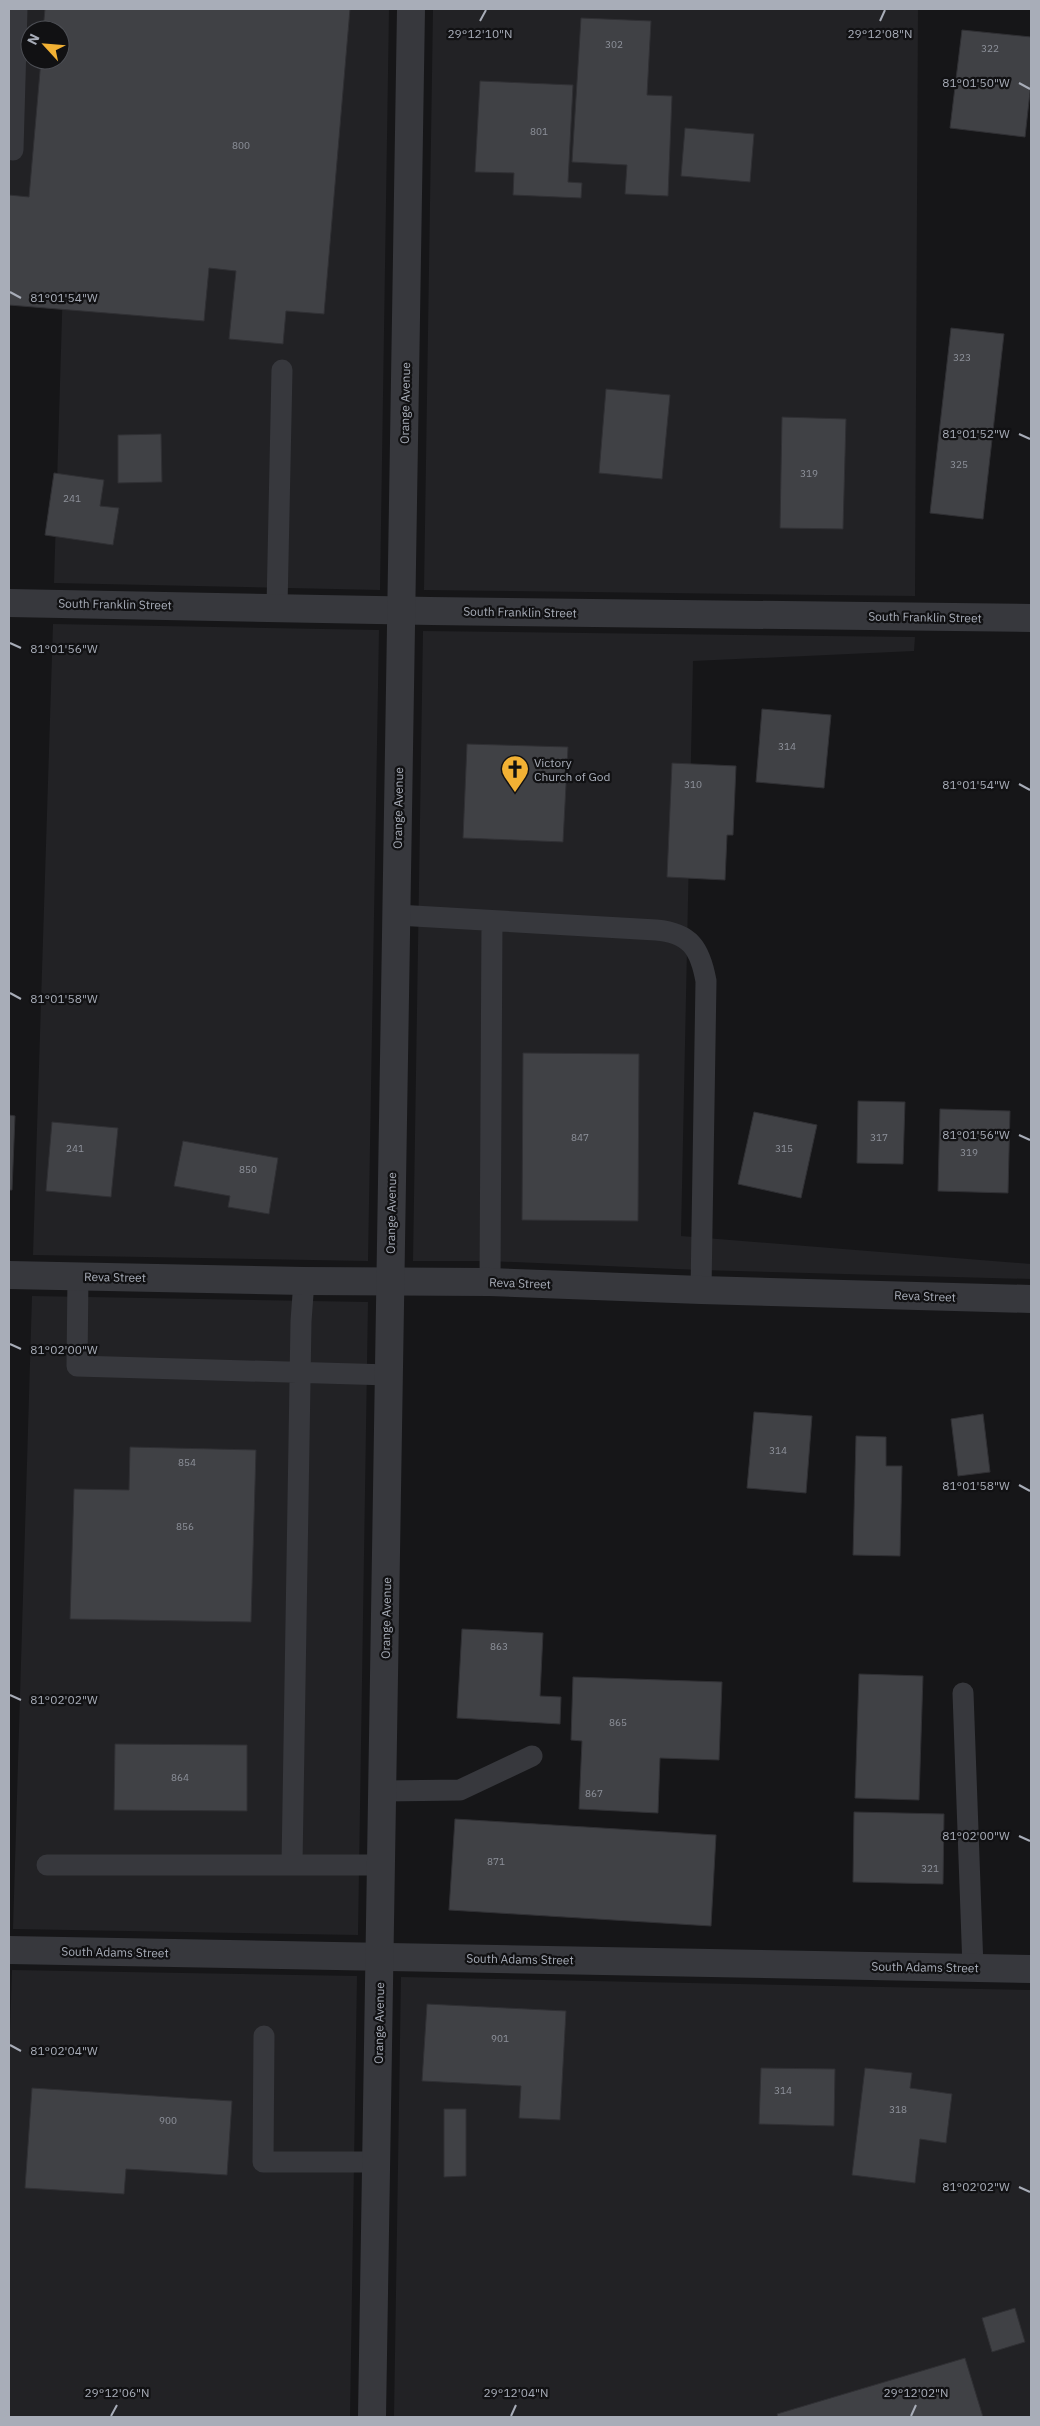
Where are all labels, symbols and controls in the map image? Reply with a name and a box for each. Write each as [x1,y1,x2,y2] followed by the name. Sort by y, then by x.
[20,20,70,70] north arrow
[447,26,513,41] text: 29°12'10"N
[847,26,913,41] text: 29°12'08"N
[23,31,44,48] text: N
[605,38,623,51] house number: 302
[981,42,999,55] house number: 322
[942,75,1010,90] text: 81°01'50"W
[530,125,548,138] house number: 801
[232,139,250,152] house number: 800
[30,290,98,305] text: 81°01'54"W
[953,351,971,364] house number: 323
[397,362,413,444] street label: Orange Avenue
[942,426,1010,441] text: 81°01'52"W
[950,458,968,471] house number: 325
[800,467,818,480] house number: 319
[63,492,81,505] house number: 241
[58,596,172,612] street label: South Franklin Street
[463,604,577,620] street label: South Franklin Street
[868,609,982,625] street label: South Franklin Street
[30,641,98,656] text: 81°01'56"W
[778,740,796,753] house number: 314
[500,754,530,793] church icon: Victory Church of God
[534,755,611,784] place label: Victory Church of God
[390,767,406,849] street label: Orange Avenue
[942,777,1010,792] text: 81°01'54"W
[684,778,702,791] house number: 310
[30,991,98,1006] text: 81°01'58"W
[942,1127,1010,1142] text: 81°01'56"W
[571,1131,589,1144] house number: 847
[870,1131,888,1144] house number: 317
[66,1142,84,1155] house number: 241
[775,1142,793,1155] house number: 315
[960,1146,978,1159] house number: 319
[239,1163,257,1176] house number: 850
[383,1172,399,1254] street label: Orange Avenue
[84,1269,146,1285] street label: Reva Street
[489,1274,551,1292] street label: Reva Street
[894,1287,956,1305] street label: Reva Street
[30,1342,98,1357] text: 81°02'00"W
[769,1444,787,1457] house number: 314
[178,1456,196,1469] house number: 854
[942,1478,1010,1493] text: 81°01'58"W
[176,1520,194,1533] house number: 856
[378,1577,394,1659] street label: Orange Avenue
[490,1640,508,1653] house number: 863
[30,1692,98,1707] text: 81°02'02"W
[609,1716,627,1729] house number: 865
[171,1771,189,1784] house number: 864
[585,1787,603,1800] house number: 867
[942,1828,1010,1843] text: 81°02'00"W
[487,1855,505,1868] house number: 871
[921,1862,939,1875] house number: 321
[61,1944,169,1960] street label: South Adams Street
[466,1951,574,1967] street label: South Adams Street
[871,1959,979,1975] street label: South Adams Street
[371,1982,387,2064] street label: Orange Avenue
[491,2032,509,2045] house number: 901
[30,2043,98,2058] text: 81°02'04"W
[774,2084,792,2097] house number: 314
[889,2103,907,2116] house number: 318
[159,2114,177,2127] house number: 900
[942,2179,1010,2194] text: 81°02'02"W
[84,2385,150,2400] text: 29°12'06"N
[483,2385,549,2400] text: 29°12'04"N
[883,2385,949,2400] text: 29°12'02"N

